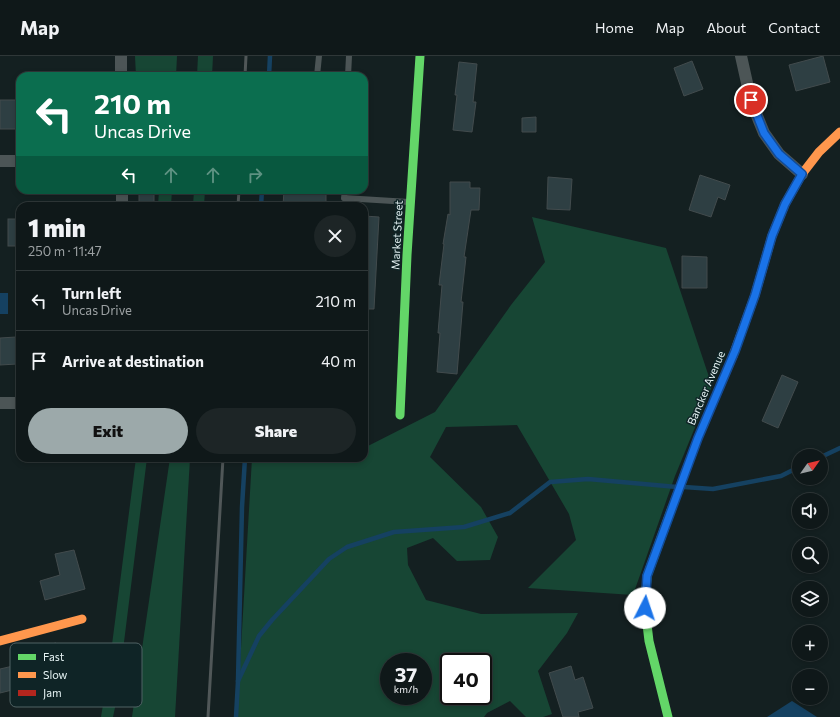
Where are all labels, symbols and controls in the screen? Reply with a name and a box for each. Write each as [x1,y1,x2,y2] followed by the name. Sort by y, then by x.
[20,16,59,39] text: Map
[595,19,634,36] text: Home
[656,19,684,36] text: Map
[706,19,746,36] text: About
[768,19,820,36] text: Contact
[734,83,768,117] pin
[94,86,171,120] text: 210 m
[28,88,80,140] icon: left
[740,89,762,111] icon: arrive
[94,120,191,142] text: Uncas Drive
[118,164,140,186] icon: left
[160,164,182,186] icon: ahead
[202,164,224,186] icon: ahead
[244,164,266,186] icon: right
[388,199,405,270] street label: Market Street
[28,213,86,242] text: 1 min
[314,215,356,257] button: close
[28,243,102,259] text: 250 m · 11:47
[62,284,121,302] text: Turn left
[28,290,50,312] icon: left
[316,292,356,310] text: 210 m
[62,302,132,318] text: Uncas Drive
[684,349,727,427] street label: Bancker Avenue
[28,350,50,372] icon: arrive
[62,352,204,370] text: Arrive at destination
[321,352,356,370] text: 40 m
[28,408,188,454] button: Exit
[196,408,356,454] button: Share
[792,449,828,485] north arrow
[792,449,828,705] map controls
[792,493,828,529] button: sound
[792,537,828,573] button: search
[792,581,828,617] button: layers
[624,587,666,629] position arrow
[792,625,828,661] button: +
[10,643,142,707] legend
[43,650,65,663] text: Fast
[440,653,492,705] speed limit sign: 40
[395,662,417,686] text: 37
[43,668,68,681] text: Slow
[792,669,828,705] button: −
[394,683,418,695] text: km/h
[43,686,62,700] text: Jam

